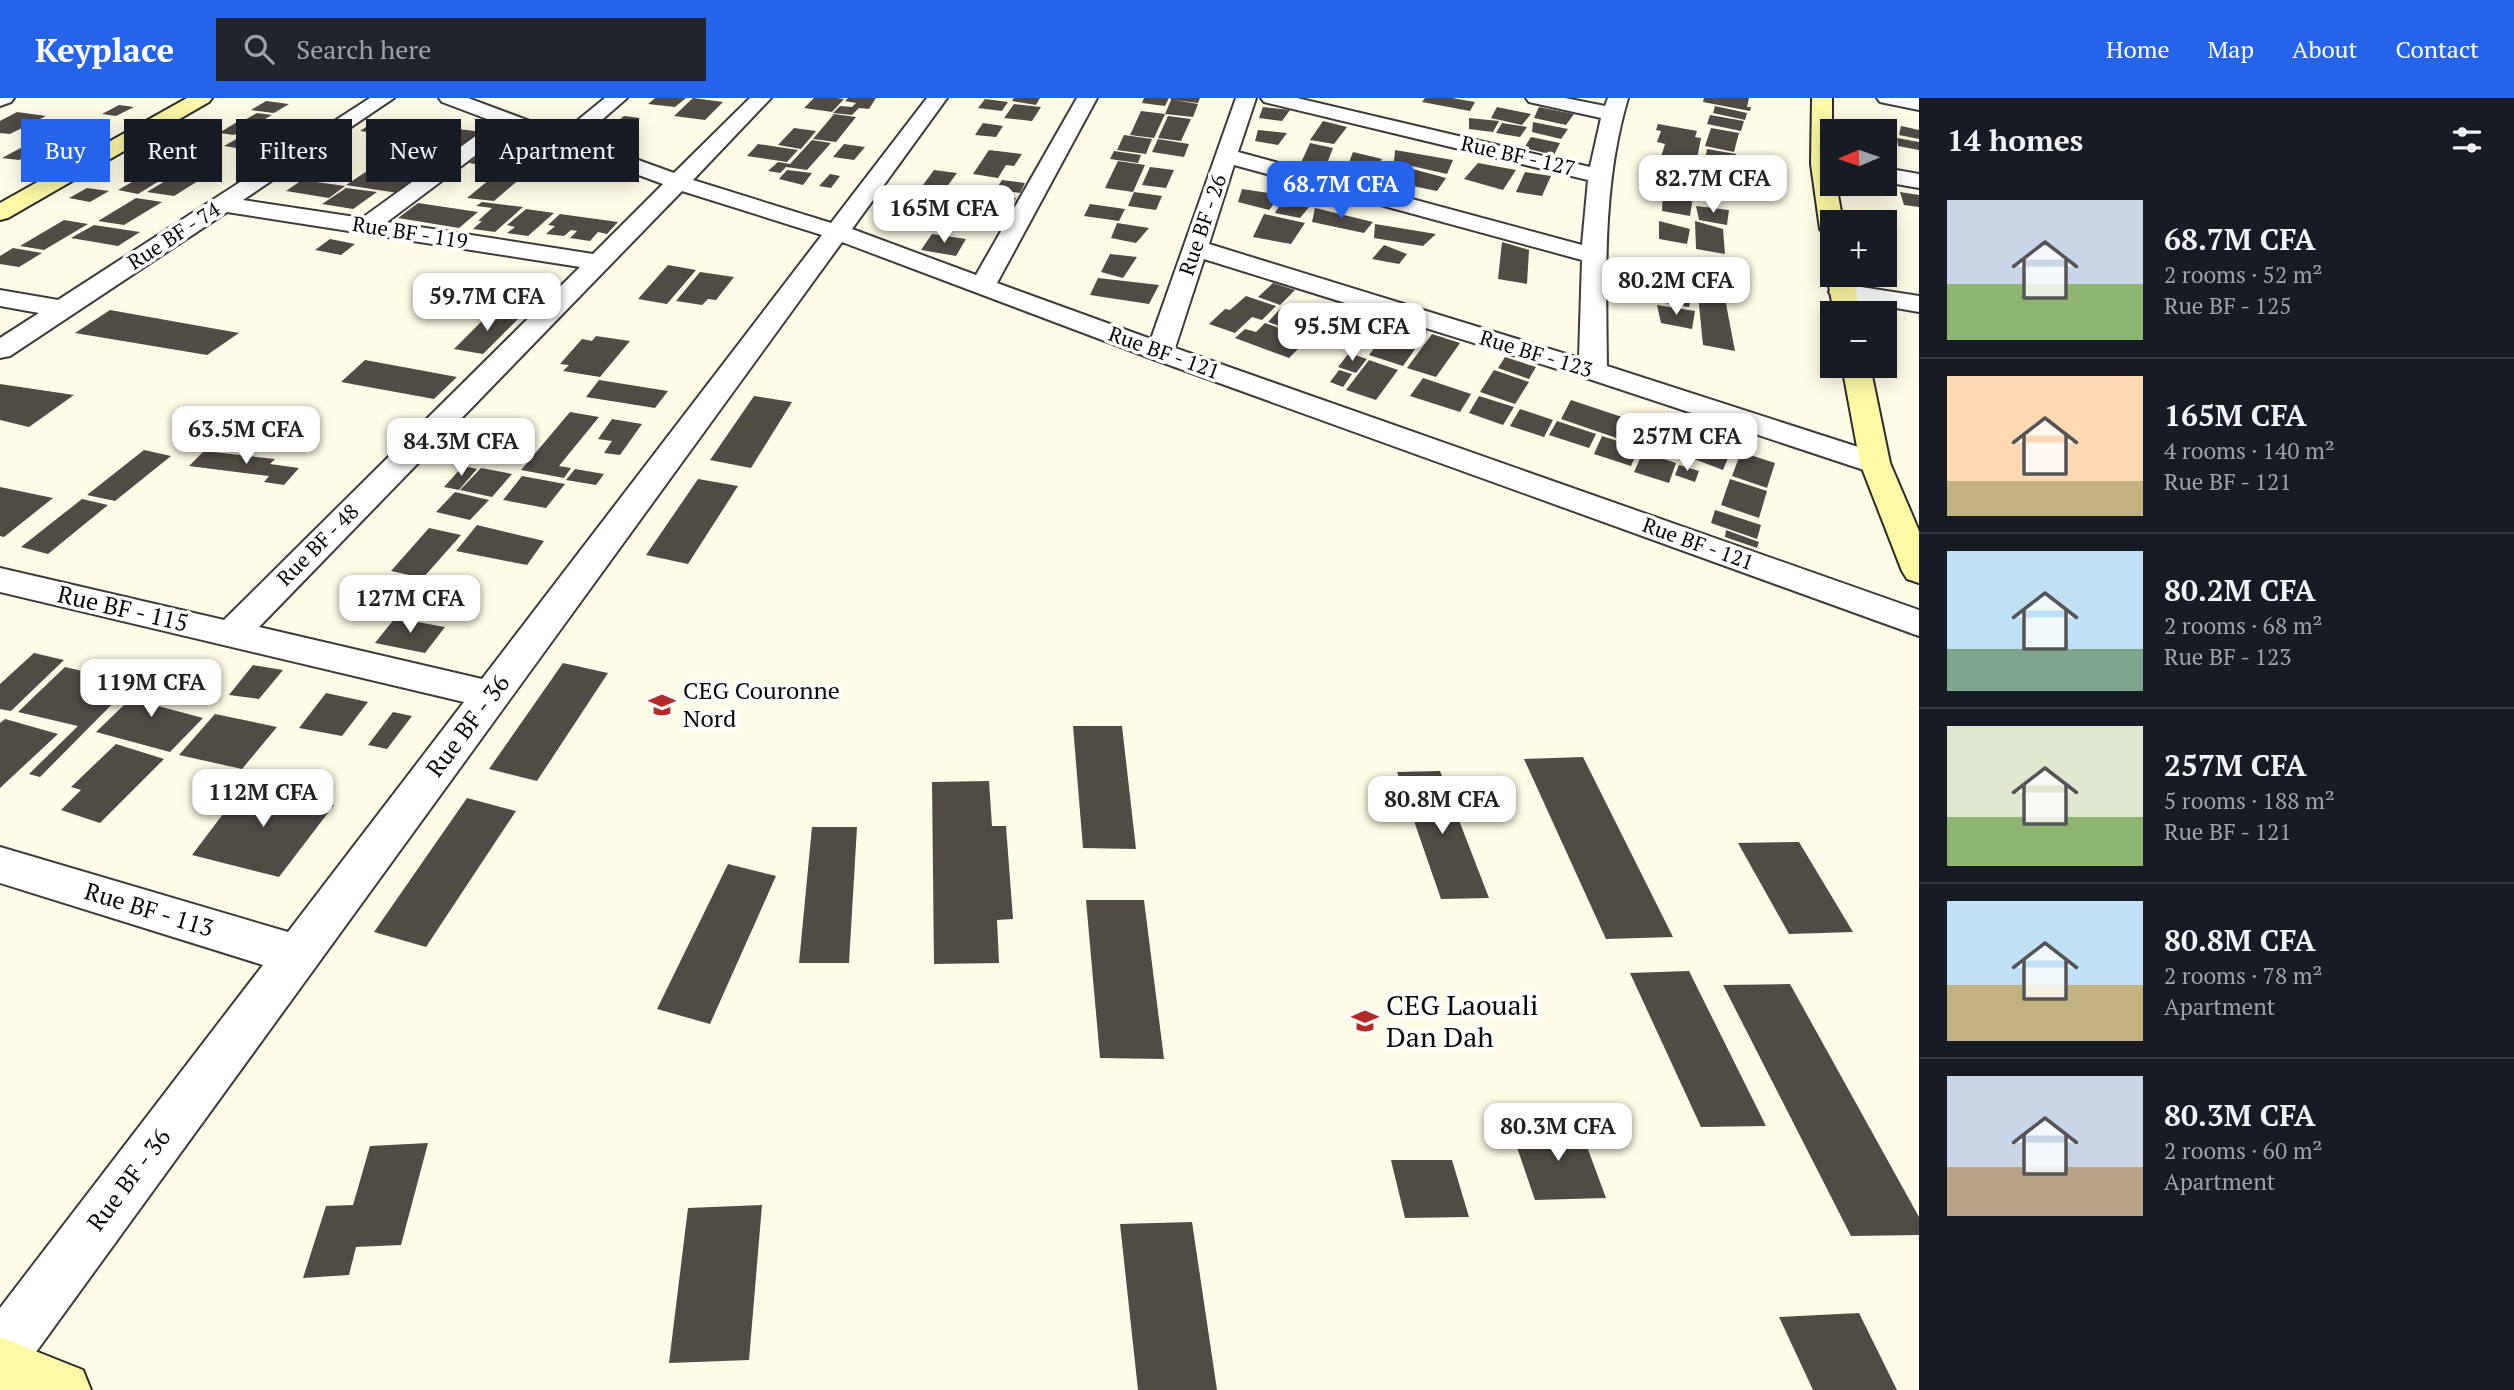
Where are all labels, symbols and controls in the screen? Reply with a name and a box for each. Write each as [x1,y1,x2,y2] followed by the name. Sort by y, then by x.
[216,18,706,81] search box
[35,28,174,71] text: Keyplace
[240,30,278,68] icon: search
[296,32,431,66] text: Search here
[2106,33,2170,65] text: Home
[2208,33,2254,65] text: Map
[2292,33,2358,65] text: About
[2396,33,2479,65] text: Contact
[21,119,110,182] chip: Buy
[124,119,222,182] chip: Rent
[236,119,352,182] chip: Filters
[366,119,461,182] chip: New
[475,119,639,182] chip: Apartment
[1820,119,1897,196] north arrow
[1820,119,1897,378] map controls
[1947,120,2083,160] text: 14 homes
[2448,121,2486,159] icon: filters
[1458,128,1578,182] street label: Rue BF - 127
[1633,156,1793,215] pin: 82.7M CFA
[1261,162,1421,221] pin: 68.7M CFA
[1655,162,1771,193] text: 82.7M CFA
[1283,168,1399,199] text: 68.7M CFA
[1172,170,1232,279] street label: Rue BF - 26
[872,186,1016,245] pin: 165M CFA
[889,192,999,223] text: 165M CFA
[122,194,226,276] street label: Rue BF - 74
[350,209,470,255] street label: Rue BF - 119
[1820,210,1897,287] button: +
[2164,219,2316,259] text: 68.7M CFA
[2003,228,2087,312] icon: home
[1596,258,1756,317] pin: 80.2M CFA
[2164,259,2323,290] text: 2 rooms · 52 m²
[1618,264,1734,295] text: 80.2M CFA
[407,274,567,333] pin: 59.7M CFA
[429,280,545,311] text: 59.7M CFA
[2164,290,2292,321] text: Rue BF - 125
[1820,301,1897,378] button: −
[1272,303,1432,363] pin: 95.5M CFA
[1294,310,1410,341] text: 95.5M CFA
[1105,319,1224,385] street label: Rue BF - 121
[1477,323,1596,383] street label: Rue BF - 123
[2164,395,2307,435] text: 165M CFA
[2003,404,2087,488] icon: home
[166,406,326,466] pin: 63.5M CFA
[188,413,304,444] text: 63.5M CFA
[1615,414,1759,473] pin: 257M CFA
[381,418,541,478] pin: 84.3M CFA
[1632,420,1742,451] text: 257M CFA
[403,425,519,456] text: 84.3M CFA
[2164,435,2335,466] text: 4 rooms · 140 m²
[2164,466,2292,497] text: Rue BF - 121
[270,497,364,591] street label: Rue BF - 48
[1639,510,1758,576] street label: Rue BF - 121
[2164,570,2316,610] text: 80.2M CFA
[338,575,482,635] pin: 127M CFA
[55,577,192,639] street label: Rue BF - 115
[2003,579,2087,663] icon: home
[355,582,465,613] text: 127M CFA
[2164,610,2323,641] text: 2 rooms · 68 m²
[2164,641,2292,672] text: Rue BF - 123
[79,660,223,719] pin: 119M CFA
[96,666,206,697] text: 119M CFA
[418,668,516,783] street label: Rue BF - 36
[683,674,840,734] place label: CEG Couronne Nord
[647,690,677,720] school or university icon: CEG Couronne Nord
[2164,745,2307,785] text: 257M CFA
[2003,754,2087,838] icon: home
[191,770,335,829] pin: 112M CFA
[208,776,318,807] text: 112M CFA
[1362,776,1522,836] pin: 80.8M CFA
[1384,783,1500,814] text: 80.8M CFA
[2164,785,2335,816] text: 5 rooms · 188 m²
[2164,816,2292,847] text: Rue BF - 121
[81,874,218,944] street label: Rue BF - 113
[2164,920,2316,960] text: 80.8M CFA
[2003,929,2087,1013] icon: home
[2164,960,2323,991] text: 2 rooms · 78 m²
[1386,986,1538,1055] place label: CEG Laouali Dan Dah
[2164,991,2275,1022] text: Apartment
[1350,1006,1380,1036] school or university icon: CEG Laouali Dan Dah
[2164,1095,2316,1135] text: 80.3M CFA
[1478,1104,1638,1163] pin: 80.3M CFA
[2003,1104,2087,1188] icon: home
[1500,1110,1616,1141] text: 80.3M CFA
[79,1122,177,1237] street label: Rue BF - 36
[2164,1135,2323,1166] text: 2 rooms · 60 m²
[2164,1166,2275,1197] text: Apartment

